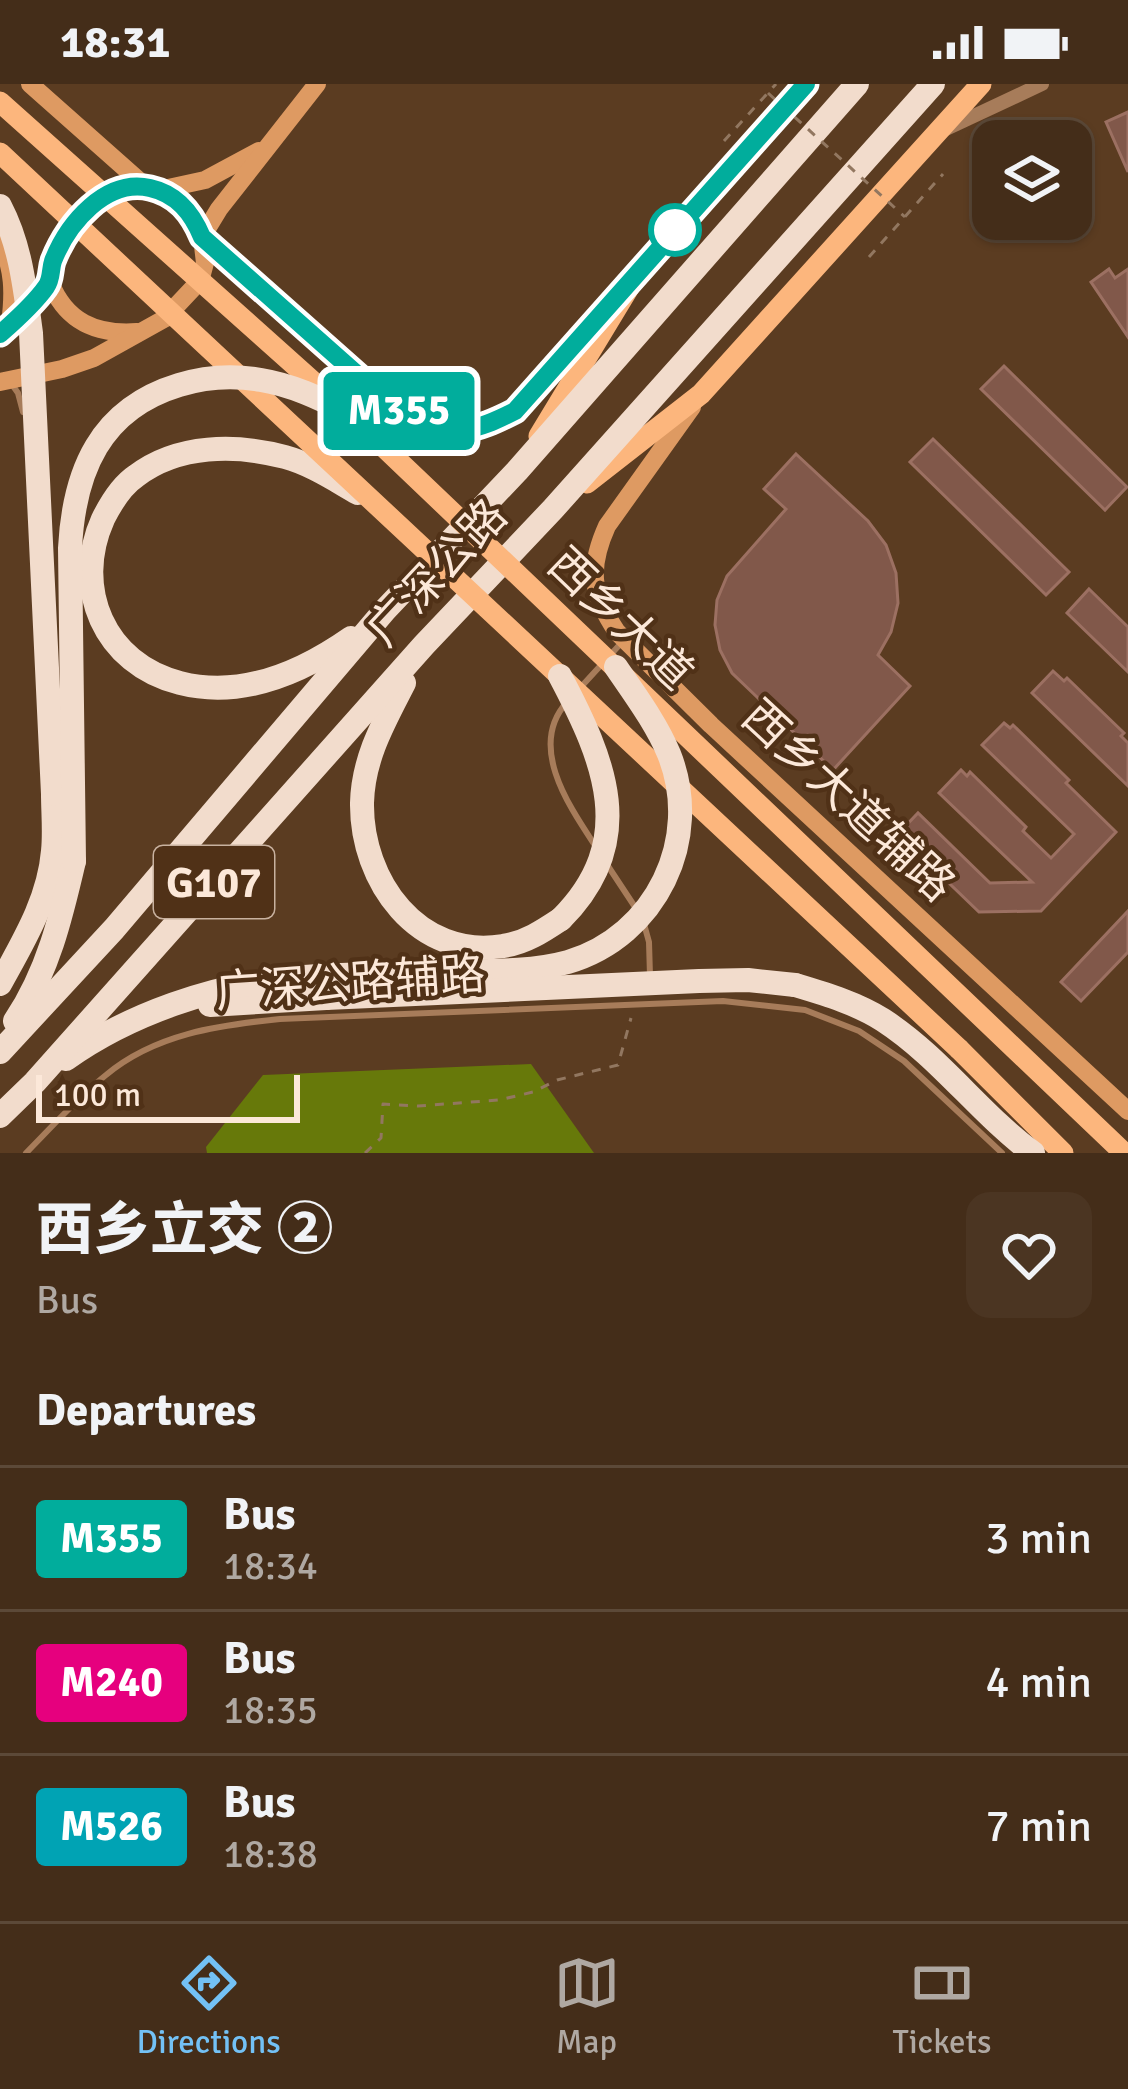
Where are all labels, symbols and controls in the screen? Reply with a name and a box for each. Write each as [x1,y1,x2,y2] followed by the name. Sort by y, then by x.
[60,15,170,70] text: 18:31
[972,120,1092,240] map controls
[972,120,1092,240] button: layers
[650,205,700,255] unlabelled marker
[315,372,483,450] line badge: M355
[347,385,451,436] text: M355
[356,488,519,658] street label: 广深公路
[536,537,704,701] street label: 西乡大道
[730,689,965,913] street label: 西乡大道辅路
[154,846,274,918] road number: G107
[214,947,487,1020] street label: 广深公路辅路
[36,1069,300,1122] scale bar
[54,1075,141,1116] text: 100 m
[966,1192,1092,1318] button: heart
[36,1195,334,1266] text: 西乡立交 ②
[36,1276,98,1324] text: Bus
[36,1383,256,1438] text: Departures
[223,1487,295,1542] text: Bus
[985,1511,1092,1566] text: 3 min
[60,1513,163,1564] text: M355
[223,1542,318,1590] text: 18:34
[223,1631,295,1686] text: Bus
[985,1655,1092,1710] text: 4 min
[60,1657,163,1708] text: M240
[223,1686,318,1734] text: 18:35
[223,1775,295,1830] text: Bus
[985,1799,1092,1854] text: 7 min
[60,1801,163,1852] text: M526
[223,1830,318,1878] text: 18:38
[136,1950,281,2063] tab: Directions
[554,1950,620,2063] tab: Map
[892,1950,992,2063] tab: Tickets

